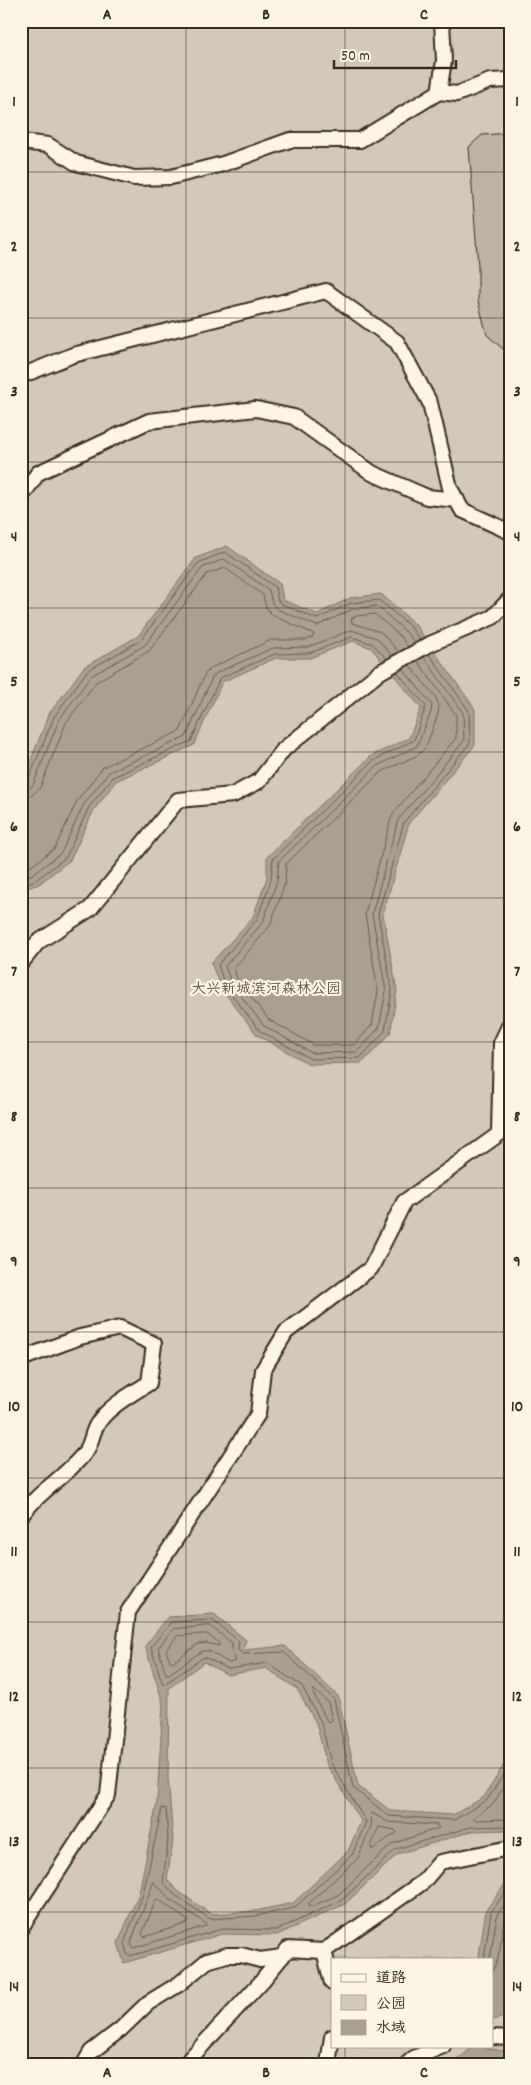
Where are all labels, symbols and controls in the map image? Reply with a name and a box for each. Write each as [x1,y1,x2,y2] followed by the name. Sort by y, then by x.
[103,4,112,27] text: A
[262,4,270,27] text: B
[420,4,428,27] text: C
[334,38,456,70] scale bar
[341,46,370,68] text: 50 m
[12,91,16,114] text: 1
[515,91,519,114] text: 1
[11,236,18,259] text: 2
[514,236,521,259] text: 2
[10,381,18,404] text: 3
[513,381,521,404] text: 3
[11,526,17,549] text: 4
[514,526,520,549] text: 4
[10,671,18,694] text: 5
[513,671,521,694] text: 5
[10,816,18,839] text: 6
[513,816,521,839] text: 6
[11,961,17,984] text: 7
[514,961,520,984] text: 7
[191,979,341,1001] park label: 大兴新城滨河森林公园
[11,1106,18,1129] text: 8
[514,1106,521,1129] text: 8
[10,1251,18,1274] text: 9
[513,1251,521,1274] text: 9
[8,1396,20,1419] text: 10
[511,1396,523,1419] text: 10
[10,1541,18,1564] text: 11
[513,1541,521,1564] text: 11
[9,1686,19,1709] text: 12
[512,1686,522,1709] text: 12
[9,1831,19,1854] text: 13
[512,1831,522,1854] text: 13
[331,1958,494,2048] legend
[376,1968,406,1990] text: 道路
[9,1976,19,1999] text: 14
[512,1976,522,1999] text: 14
[376,1994,406,2016] text: 公园
[376,2018,406,2040] text: 水域
[103,2062,112,2085] text: A
[262,2062,270,2085] text: B
[420,2062,428,2085] text: C

